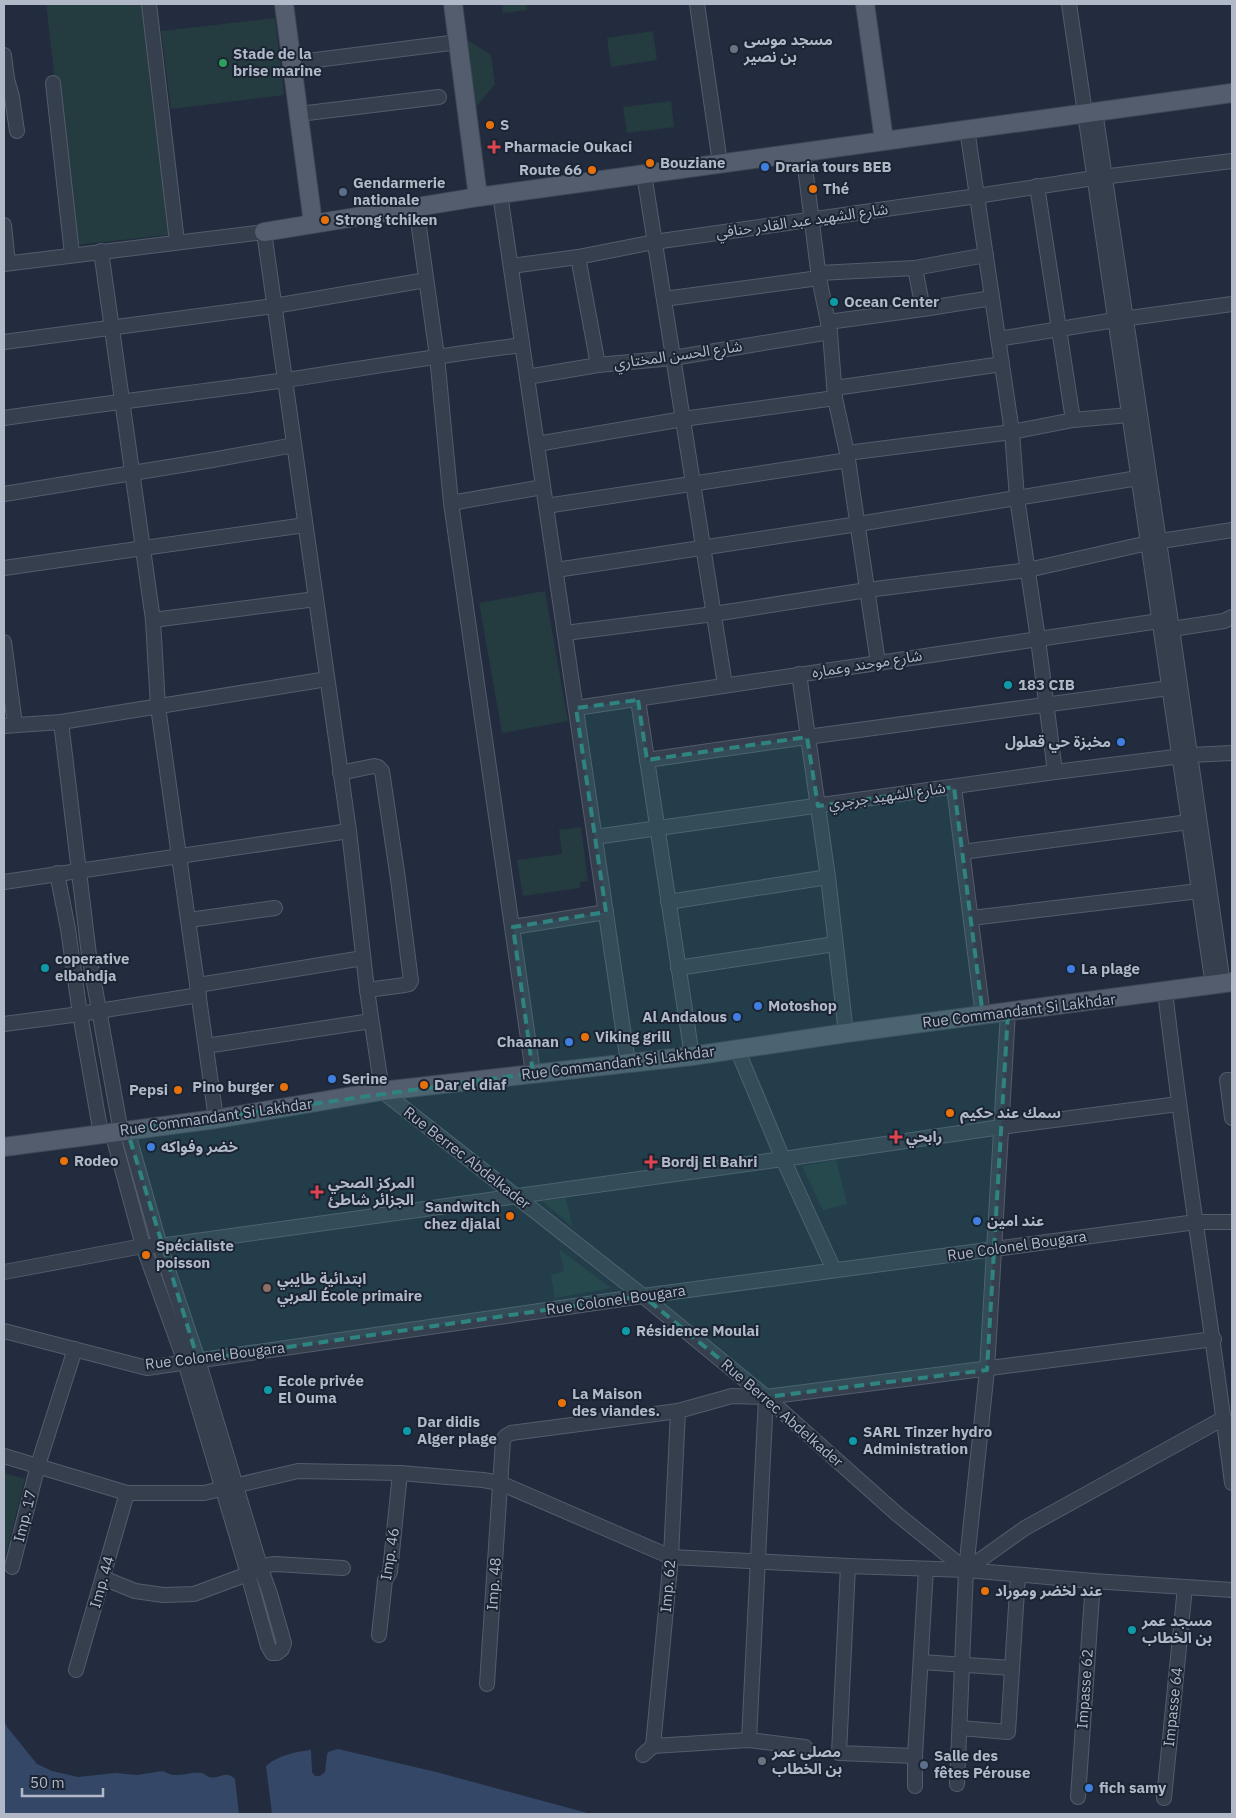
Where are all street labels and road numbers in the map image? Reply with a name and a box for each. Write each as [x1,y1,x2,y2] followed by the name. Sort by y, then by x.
[715,199,890,245] street label: شارع الشهيد عبد القادر حنافي
[612,336,744,376] street label: شارع الحسن المختاري
[810,645,924,685] street label: شارع موحند وعماره
[827,778,947,816] street label: شارع الشهيد جرجري
[921,989,1117,1032] street label: Rue Commandant Si Lakhdar
[520,1041,716,1084] street label: Rue Commandant Si Lakhdar
[118,1093,314,1139] street label: Rue Commandant Si Lakhdar
[400,1102,535,1213] street label: Rue Berrec Abdelkader
[946,1226,1088,1265] street label: Rue Colonel Bougara
[545,1280,687,1319] street label: Rue Colonel Bougara
[144,1338,286,1373] street label: Rue Colonel Bougara
[717,1354,848,1471] street label: Rue Berrec Abdelkader
[9,1488,40,1544] street label: Imp. 17
[376,1526,403,1582] street label: Imp. 46
[85,1554,118,1610] street label: Imp. 44
[482,1557,505,1611] street label: Imp. 48
[656,1559,679,1613] street label: Imp. 62
[1072,1648,1097,1730] street label: Impasse 62
[1159,1666,1186,1748] street label: Impasse 64

